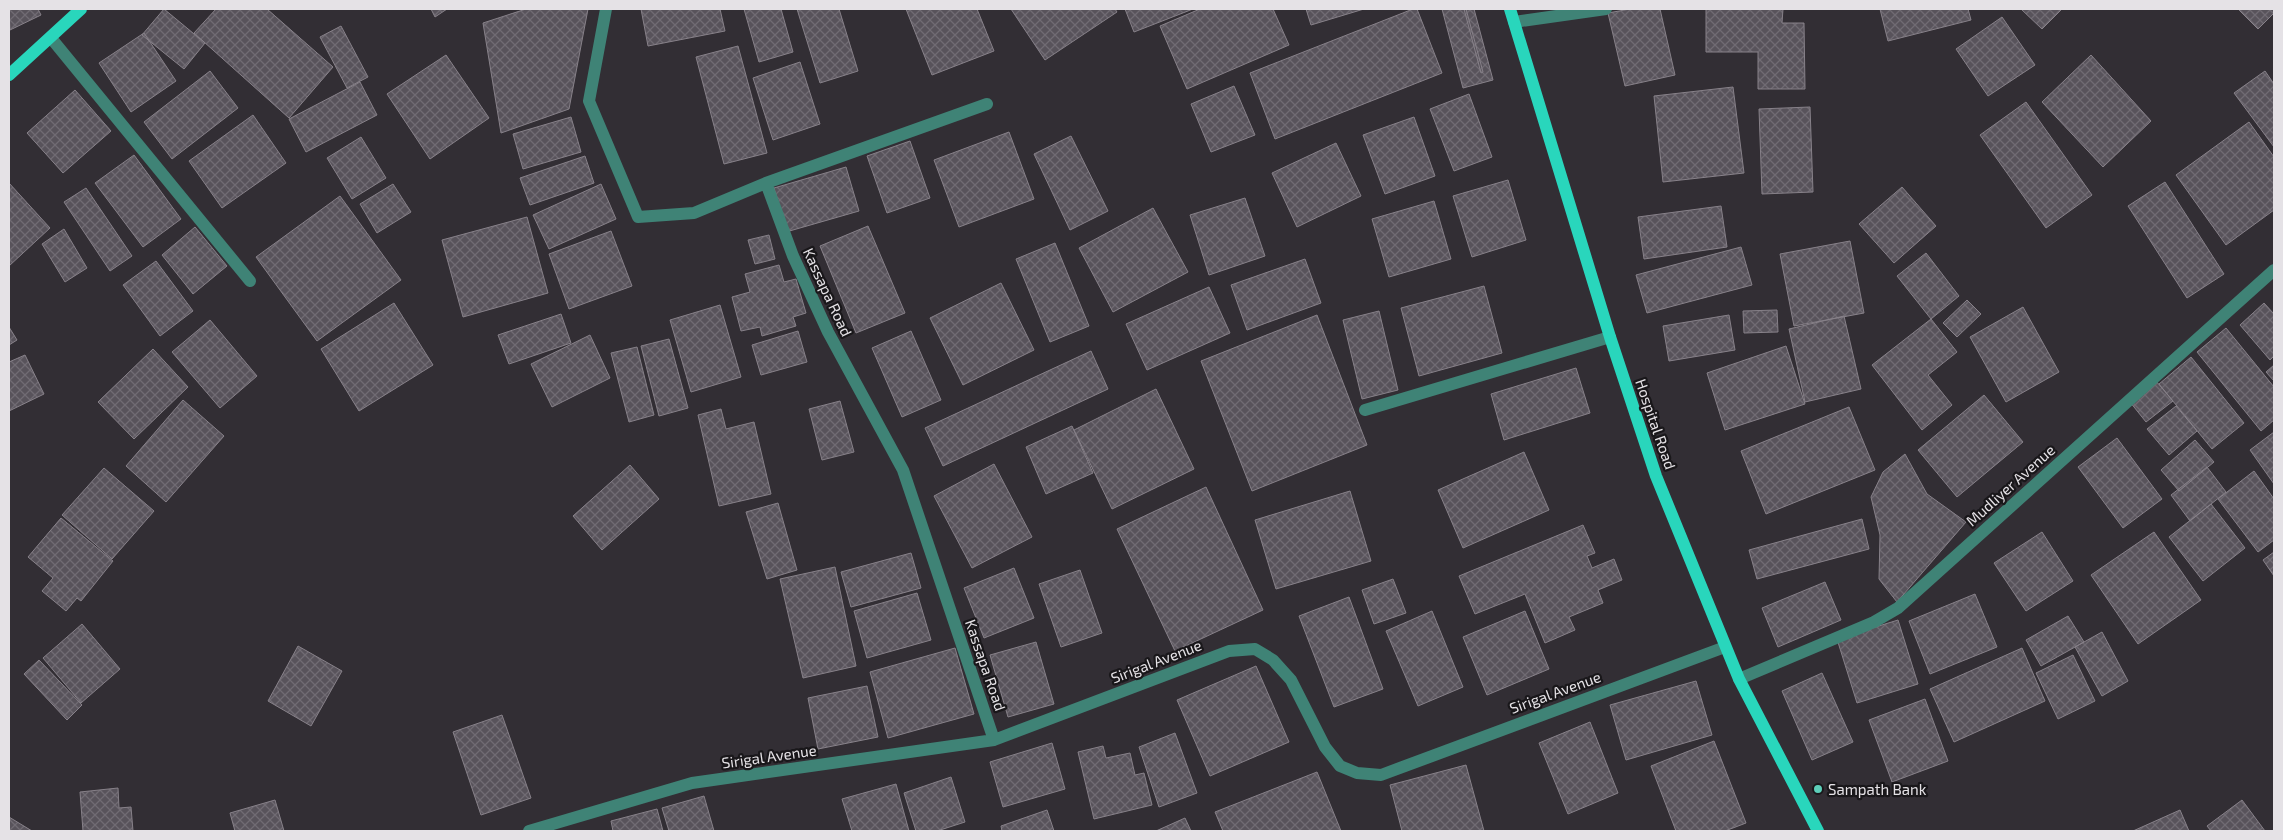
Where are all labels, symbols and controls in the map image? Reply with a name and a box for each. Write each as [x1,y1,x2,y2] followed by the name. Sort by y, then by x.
[800,245,856,339] street label: Kassapa Road
[1632,376,1680,472] street label: Hospital Road
[1962,440,2058,530] street label: Mudliyer Avenue
[962,617,1010,713] street label: Kassapa Road
[1108,635,1204,687] street label: Sirigal Avenue
[1507,667,1603,717] street label: Sirigal Avenue
[720,740,818,772] street label: Sirigal Avenue
[1828,780,1927,798] place label: Sampath Bank
[1812,783,1824,795] marker: Sampath Bank

